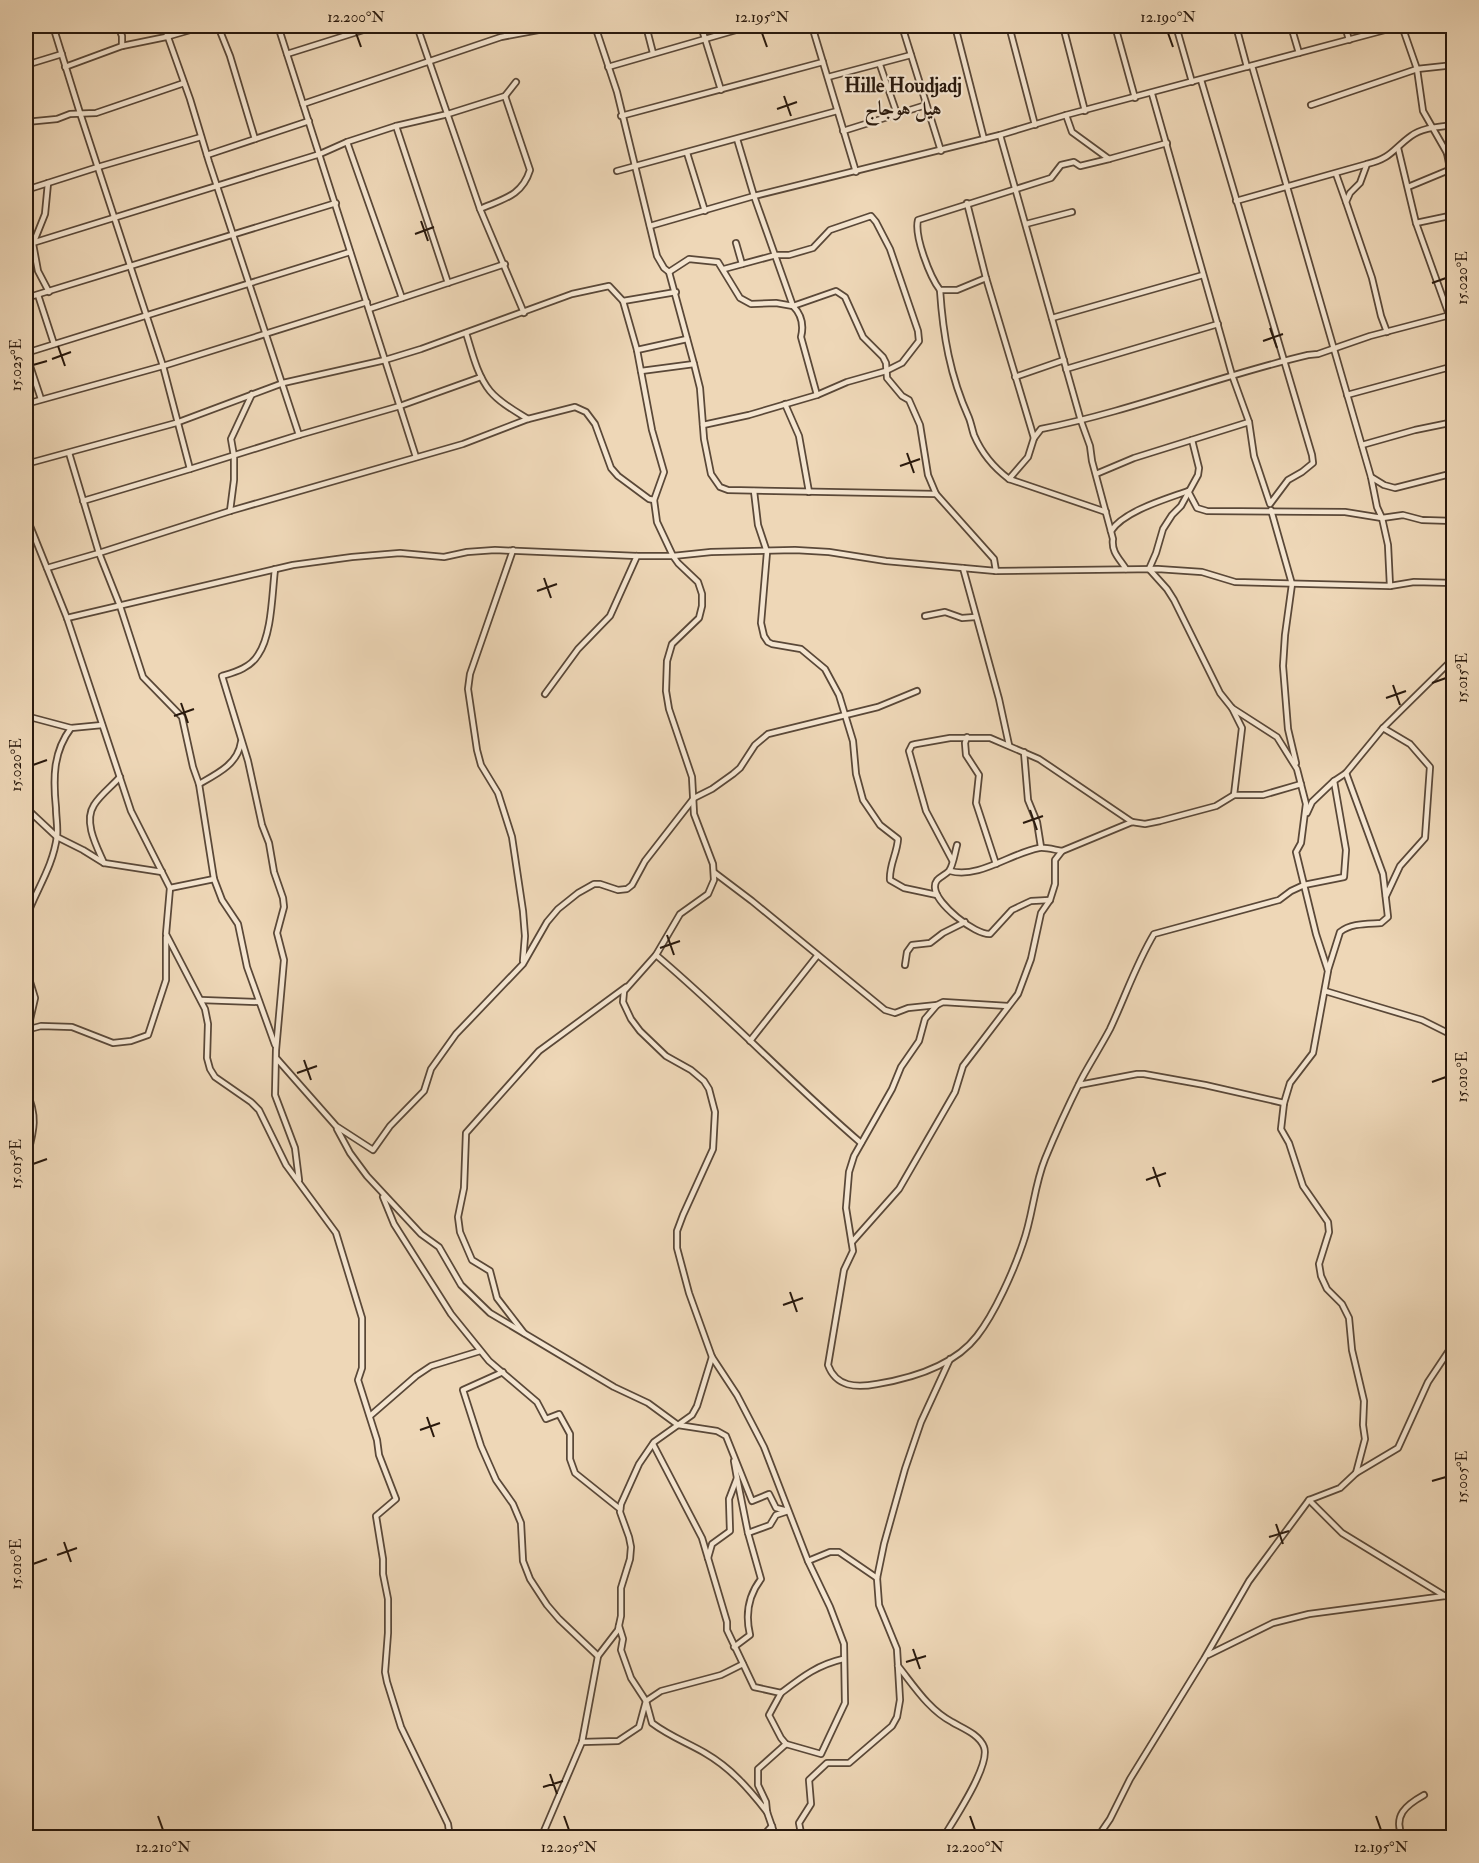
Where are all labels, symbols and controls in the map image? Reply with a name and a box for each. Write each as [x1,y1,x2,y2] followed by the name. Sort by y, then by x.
[327,8,385,27] text: 12.200°N
[735,8,790,27] text: 12.195°N
[1140,8,1196,27] text: 12.190°N
[844,73,962,127] district label: Hille Houdjadj هيل هوجاج
[1453,251,1472,305] text: 15.020°E
[7,339,26,391] text: 15.025°E
[1453,653,1472,703] text: 15.015°E
[7,738,26,792] text: 15.020°E
[1453,1051,1472,1103] text: 15.010°E
[7,1139,26,1189] text: 15.015°E
[1453,1450,1472,1503] text: 15.005°E
[7,1538,26,1590] text: 15.010°E
[135,1838,191,1857] text: 12.210°N
[541,1838,598,1857] text: 12.205°N
[946,1838,1004,1857] text: 12.200°N
[1354,1838,1409,1857] text: 12.195°N

